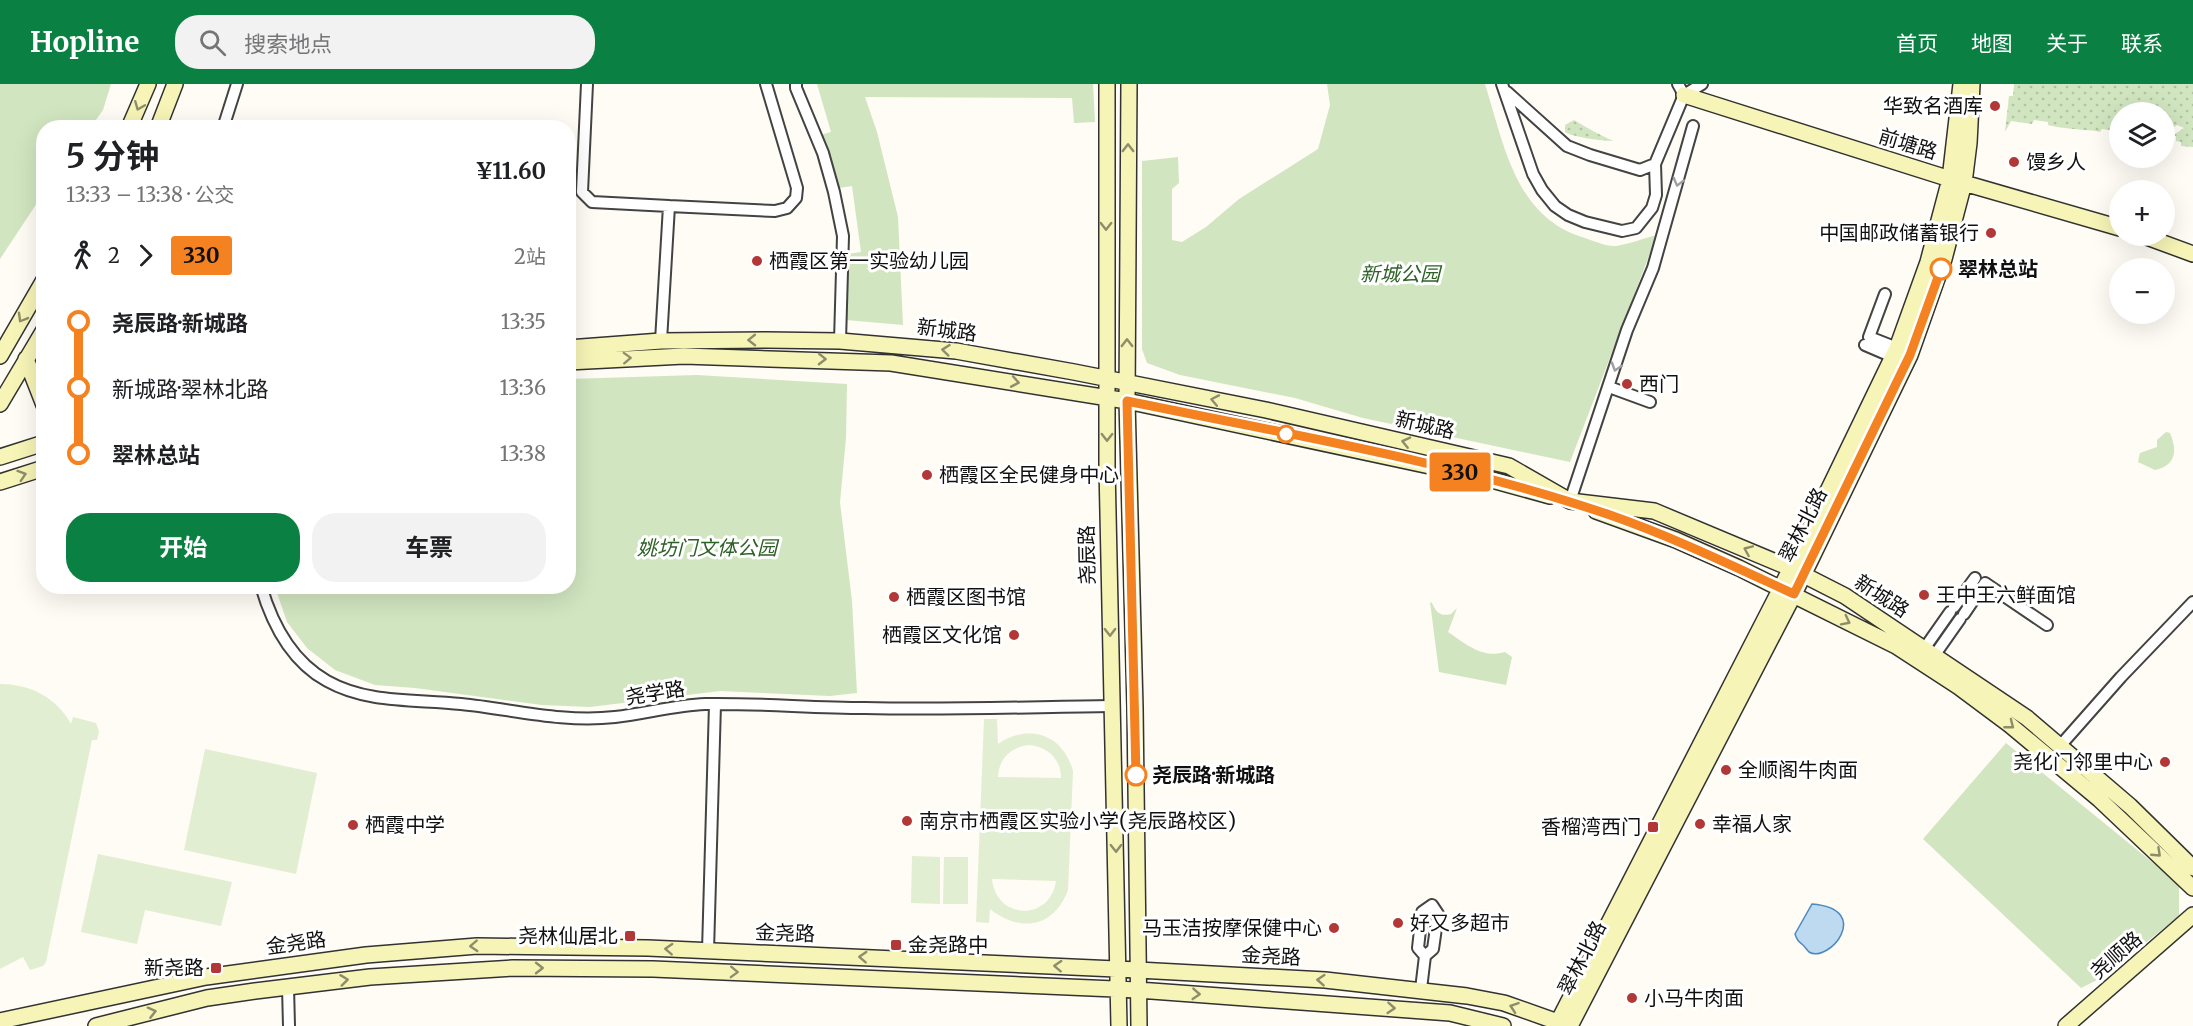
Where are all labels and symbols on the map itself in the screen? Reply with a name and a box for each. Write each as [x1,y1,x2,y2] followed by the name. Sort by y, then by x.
[1883,93,1983,118] place label: 华致名酒库
[1988,99,2002,113] marker: 华致名酒库
[134,100,146,111] one-way arrow
[1876,123,1940,164] street label: 前塘路
[1122,143,1134,152] one-way arrow
[2026,149,2086,174] place label: 馒乡人
[2007,155,2021,169] marker: 馒乡人
[1673,177,1685,187] one-way arrow
[1819,220,1979,245] place label: 中国邮政储蓄银行
[1100,222,1113,231] one-way arrow
[1984,226,1998,240] marker: 中国邮政储蓄银行
[769,248,969,273] place label: 栖霞区第一实验幼儿园
[750,254,764,268] marker: 栖霞区第一实验幼儿园
[1958,256,2038,281] place label: 翠林总站
[1930,258,1952,280] marker: 翠林总站
[1360,261,1443,286] park label: 新城公园
[18,312,29,322] one-way arrow
[916,313,978,346] street label: 新城路
[747,334,756,346] one-way arrow
[1121,338,1133,347] one-way arrow
[942,344,951,357] one-way arrow
[622,351,631,364] one-way arrow
[817,353,826,365] one-way arrow
[1610,361,1623,372] one-way arrow
[1639,371,1679,396] place label: 西门
[1010,375,1020,388] one-way arrow
[1620,377,1634,391] marker: 西门
[1211,394,1221,407] one-way arrow
[1393,406,1457,443] street label: 新城路
[1277,425,1295,443] unlabelled marker
[1101,432,1113,441] one-way arrow
[1401,436,1411,449] one-way arrow
[1426,452,1494,492] line badge: 330
[939,462,1119,487] place label: 栖霞区全民健身中心
[920,468,934,482] marker: 栖霞区全民健身中心
[16,469,27,482] one-way arrow
[1773,483,1832,566] street label: 翠林北路
[1073,525,1100,585] street label: 尧辰路
[637,535,780,560] park label: 姚坊门文体公园
[1743,546,1754,558] one-way arrow
[1850,569,1914,622] street label: 新城路
[1936,582,2076,607] place label: 王中王六鲜面馆
[906,584,1026,609] place label: 栖霞区图书馆
[1917,588,1931,602] marker: 王中王六鲜面馆
[887,590,901,604] marker: 栖霞区图书馆
[1839,613,1850,625] one-way arrow
[882,622,1002,647] place label: 栖霞区文化馆
[1104,627,1116,636] one-way arrow
[1007,628,1021,642] marker: 栖霞区文化馆
[623,675,687,710] street label: 尧学路
[2003,718,2014,729] one-way arrow
[2013,749,2153,774] place label: 尧化门邻里中心
[2158,755,2172,769] marker: 尧化门邻里中心
[1738,757,1858,782] place label: 全顺阁牛肉面
[1152,762,1275,787] place label: 尧辰路·新城路
[1719,763,1733,777] marker: 全顺阁牛肉面
[1125,764,1147,786] marker: 尧辰路·新城路
[919,808,1236,833] place label: 南京市栖霞区实验小学(尧辰路校区)
[1712,811,1792,836] place label: 幸福人家
[365,812,445,837] place label: 栖霞中学
[900,814,914,828] marker: 南京市栖霞区实验小学(尧辰路校区)
[1541,814,1641,839] place label: 香榴湾西门
[1693,817,1707,831] marker: 幸福人家
[346,818,360,832] marker: 栖霞中学
[1646,820,1660,834] marker: 香榴湾西门
[1110,843,1122,852] one-way arrow
[2150,846,2160,857] one-way arrow
[1410,910,1510,935] place label: 好又多超市
[1142,915,1322,940] place label: 马玉洁按摩保健中心
[1391,916,1405,930] marker: 好又多超市
[1552,916,1611,999] street label: 翠林北路
[755,919,815,946] street label: 金尧路
[1327,921,1341,935] marker: 马玉洁按摩保健中心
[518,923,618,948] place label: 尧林仙居北
[264,926,327,959] street label: 金尧路
[2085,926,2147,984] street label: 尧顺路
[623,929,637,943] marker: 尧林仙居北
[908,932,988,957] place label: 金尧路中
[889,938,903,952] marker: 金尧路中
[469,940,478,953] one-way arrow
[1240,941,1302,970] street label: 金尧路
[664,943,673,956] one-way arrow
[859,951,868,964] one-way arrow
[144,955,204,980] place label: 新尧路
[1054,960,1063,973] one-way arrow
[209,961,223,975] marker: 新尧路
[534,962,543,974] one-way arrow
[729,965,738,978] one-way arrow
[340,974,349,987] one-way arrow
[1316,974,1325,987] one-way arrow
[1644,985,1744,1010] place label: 小马牛肉面
[1192,988,1201,1001] one-way arrow
[1625,991,1639,1005] marker: 小马牛肉面
[1386,1001,1395,1014] one-way arrow
[1509,1001,1520,1014] one-way arrow
[147,1006,157,1019] one-way arrow

